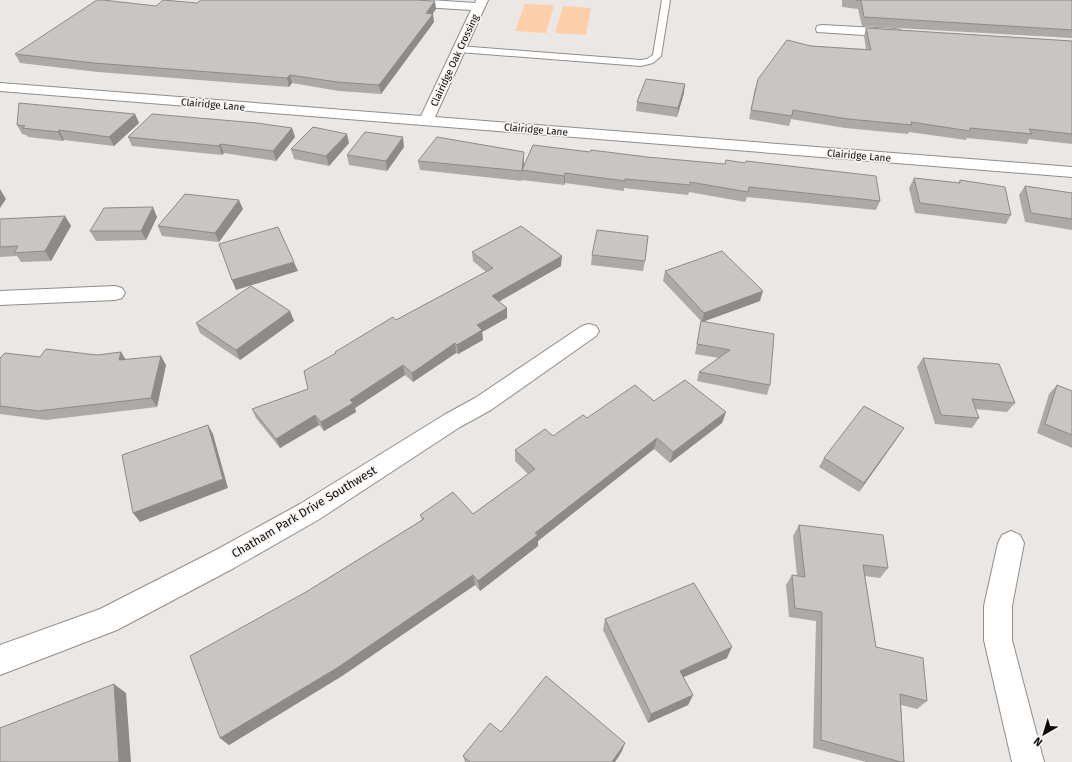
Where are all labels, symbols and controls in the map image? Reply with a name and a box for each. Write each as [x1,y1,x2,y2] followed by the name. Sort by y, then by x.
[428,12,482,108] street label: Clairidge Oak Crossing
[180,96,245,114] street label: Clairidge Lane
[503,121,568,139] street label: Clairidge Lane
[826,147,891,165] street label: Clairidge Lane
[229,463,380,561] street label: Chatham Park Drive Southwest
[1024,714,1064,754] north arrow
[1031,734,1045,749] text: N

